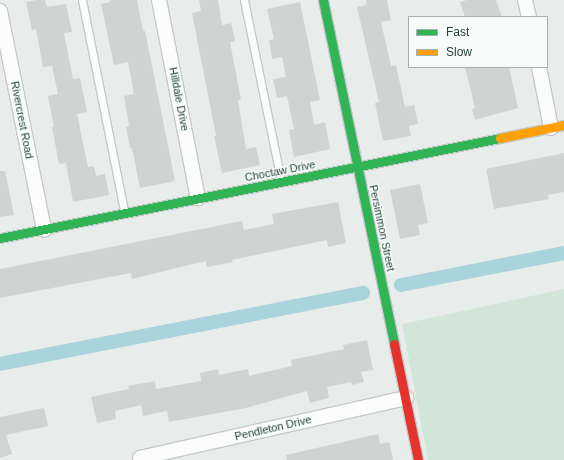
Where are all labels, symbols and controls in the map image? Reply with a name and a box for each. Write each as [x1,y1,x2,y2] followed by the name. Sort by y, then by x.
[408,16,548,68] legend
[446,25,469,39] text: Fast
[446,45,472,59] text: Slow
[166,66,192,132] street label: Hilldale Drive
[8,80,36,160] street label: Rivercrest Road
[244,158,316,184] street label: Choctaw Drive
[366,184,398,272] street label: Persimmon Street
[233,413,313,443] street label: Pendleton Drive

